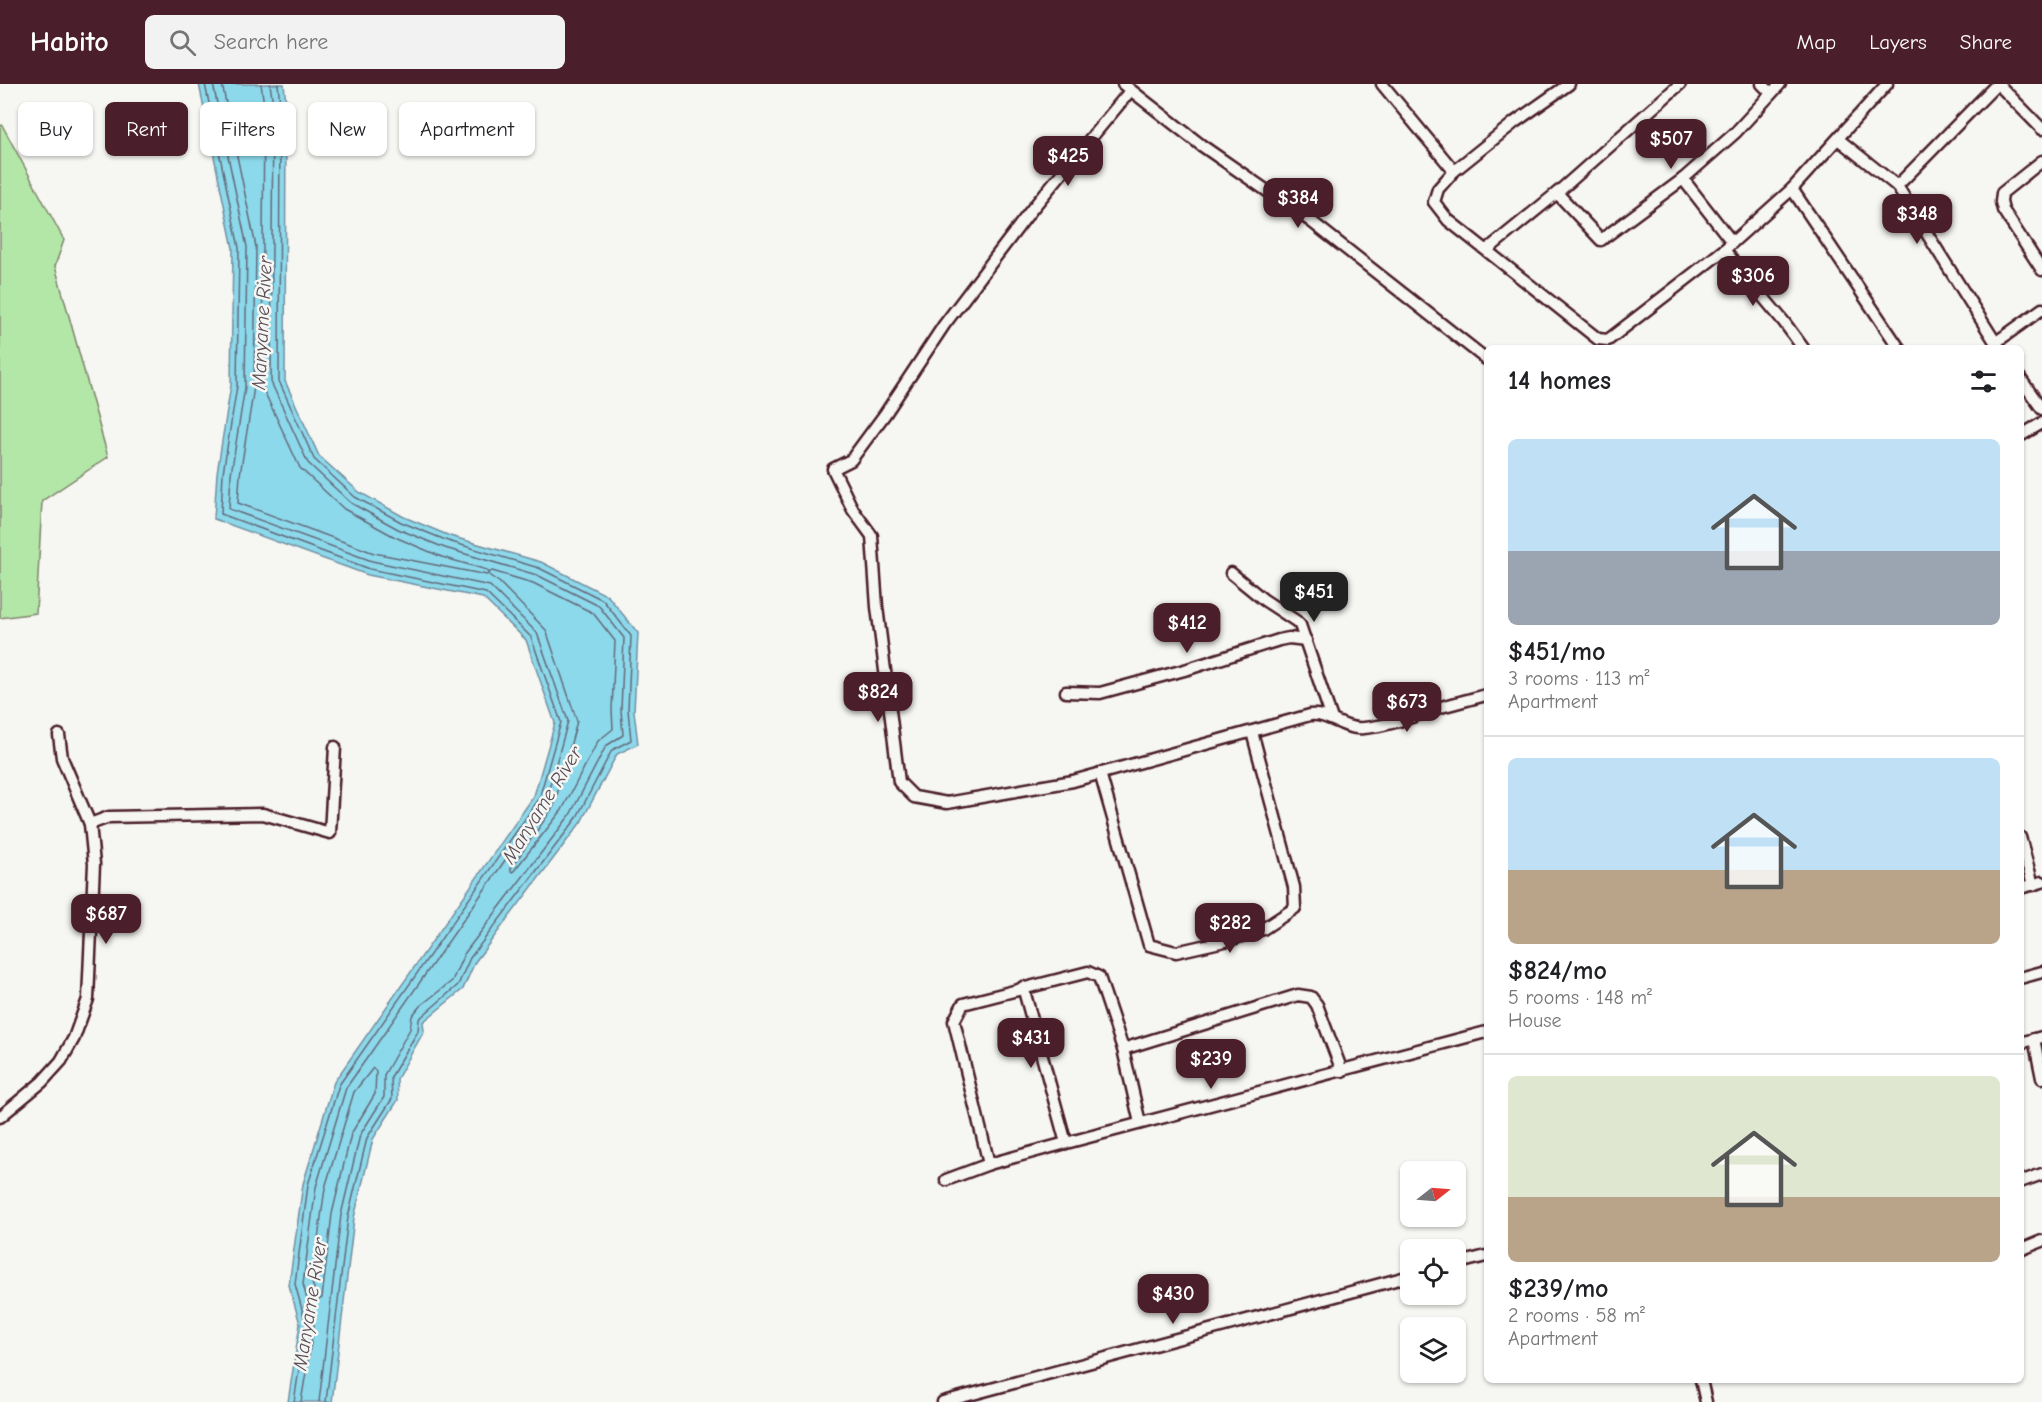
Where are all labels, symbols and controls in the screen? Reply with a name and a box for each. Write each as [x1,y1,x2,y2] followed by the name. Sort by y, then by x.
[145,15,565,69] search box
[30,26,109,58] text: Habito
[166,26,199,59] icon: search
[214,29,328,55] text: Search here
[1797,30,1836,54] text: Map
[1869,30,1927,54] text: Layers
[1960,30,2012,54] text: Share
[18,102,93,156] chip: Buy
[105,102,188,156] chip: Rent
[200,102,296,156] chip: Filters
[308,102,387,156] chip: New
[399,102,535,156] chip: Apartment
[1635,119,1707,170] pin: $507
[1649,127,1693,150] text: $507
[1032,136,1104,187] pin: $425
[1047,144,1089,167] text: $425
[1262,178,1334,229] pin: $384
[1277,186,1319,209] text: $384
[1881,194,1953,245] pin: $348
[1896,202,1938,225] text: $348
[247,255,277,391] water label: Manyame River
[1717,256,1789,307] pin: $306
[1731,264,1775,287] text: $306
[1967,365,2000,398] icon: filters
[1508,366,1611,396] text: 14 homes
[1700,478,1808,586] icon: home
[1278,572,1350,623] pin: $451
[1294,580,1334,603] text: $451
[1151,603,1223,654] pin: $412
[1167,611,1207,634] text: $412
[1508,637,1605,667] text: $451/mo
[1508,667,1649,690] text: 3 rooms · 113 m²
[842,672,914,723] pin: $824
[857,680,899,703] text: $824
[1371,682,1443,733] pin: $673
[1386,690,1428,713] text: $673
[1508,690,1598,713] text: Apartment
[496,741,588,869] water label: Manyame River
[1700,797,1808,905] icon: home
[70,894,142,945] pin: $687
[85,902,127,925] text: $687
[1194,903,1266,954] pin: $282
[1209,911,1251,934] text: $282
[1508,956,1607,986] text: $824/mo
[1508,986,1652,1009] text: 5 rooms · 148 m²
[1508,1009,1562,1032] text: House
[995,1018,1067,1069] pin: $431
[1011,1026,1051,1049] text: $431
[1175,1039,1247,1090] pin: $239
[1190,1047,1232,1070] text: $239
[1700,1115,1808,1223] icon: home
[1400,1161,1466,1227] north arrow
[1400,1161,1466,1383] map controls
[288,1235,332,1373] water label: Manyame River
[1400,1239,1466,1305] button: locate
[1137,1274,1209,1325] pin: $430
[1508,1274,1609,1304] text: $239/mo
[1152,1282,1194,1305] text: $430
[1508,1304,1645,1327] text: 2 rooms · 58 m²
[1400,1317,1466,1383] button: layers
[1508,1327,1598,1350] text: Apartment

